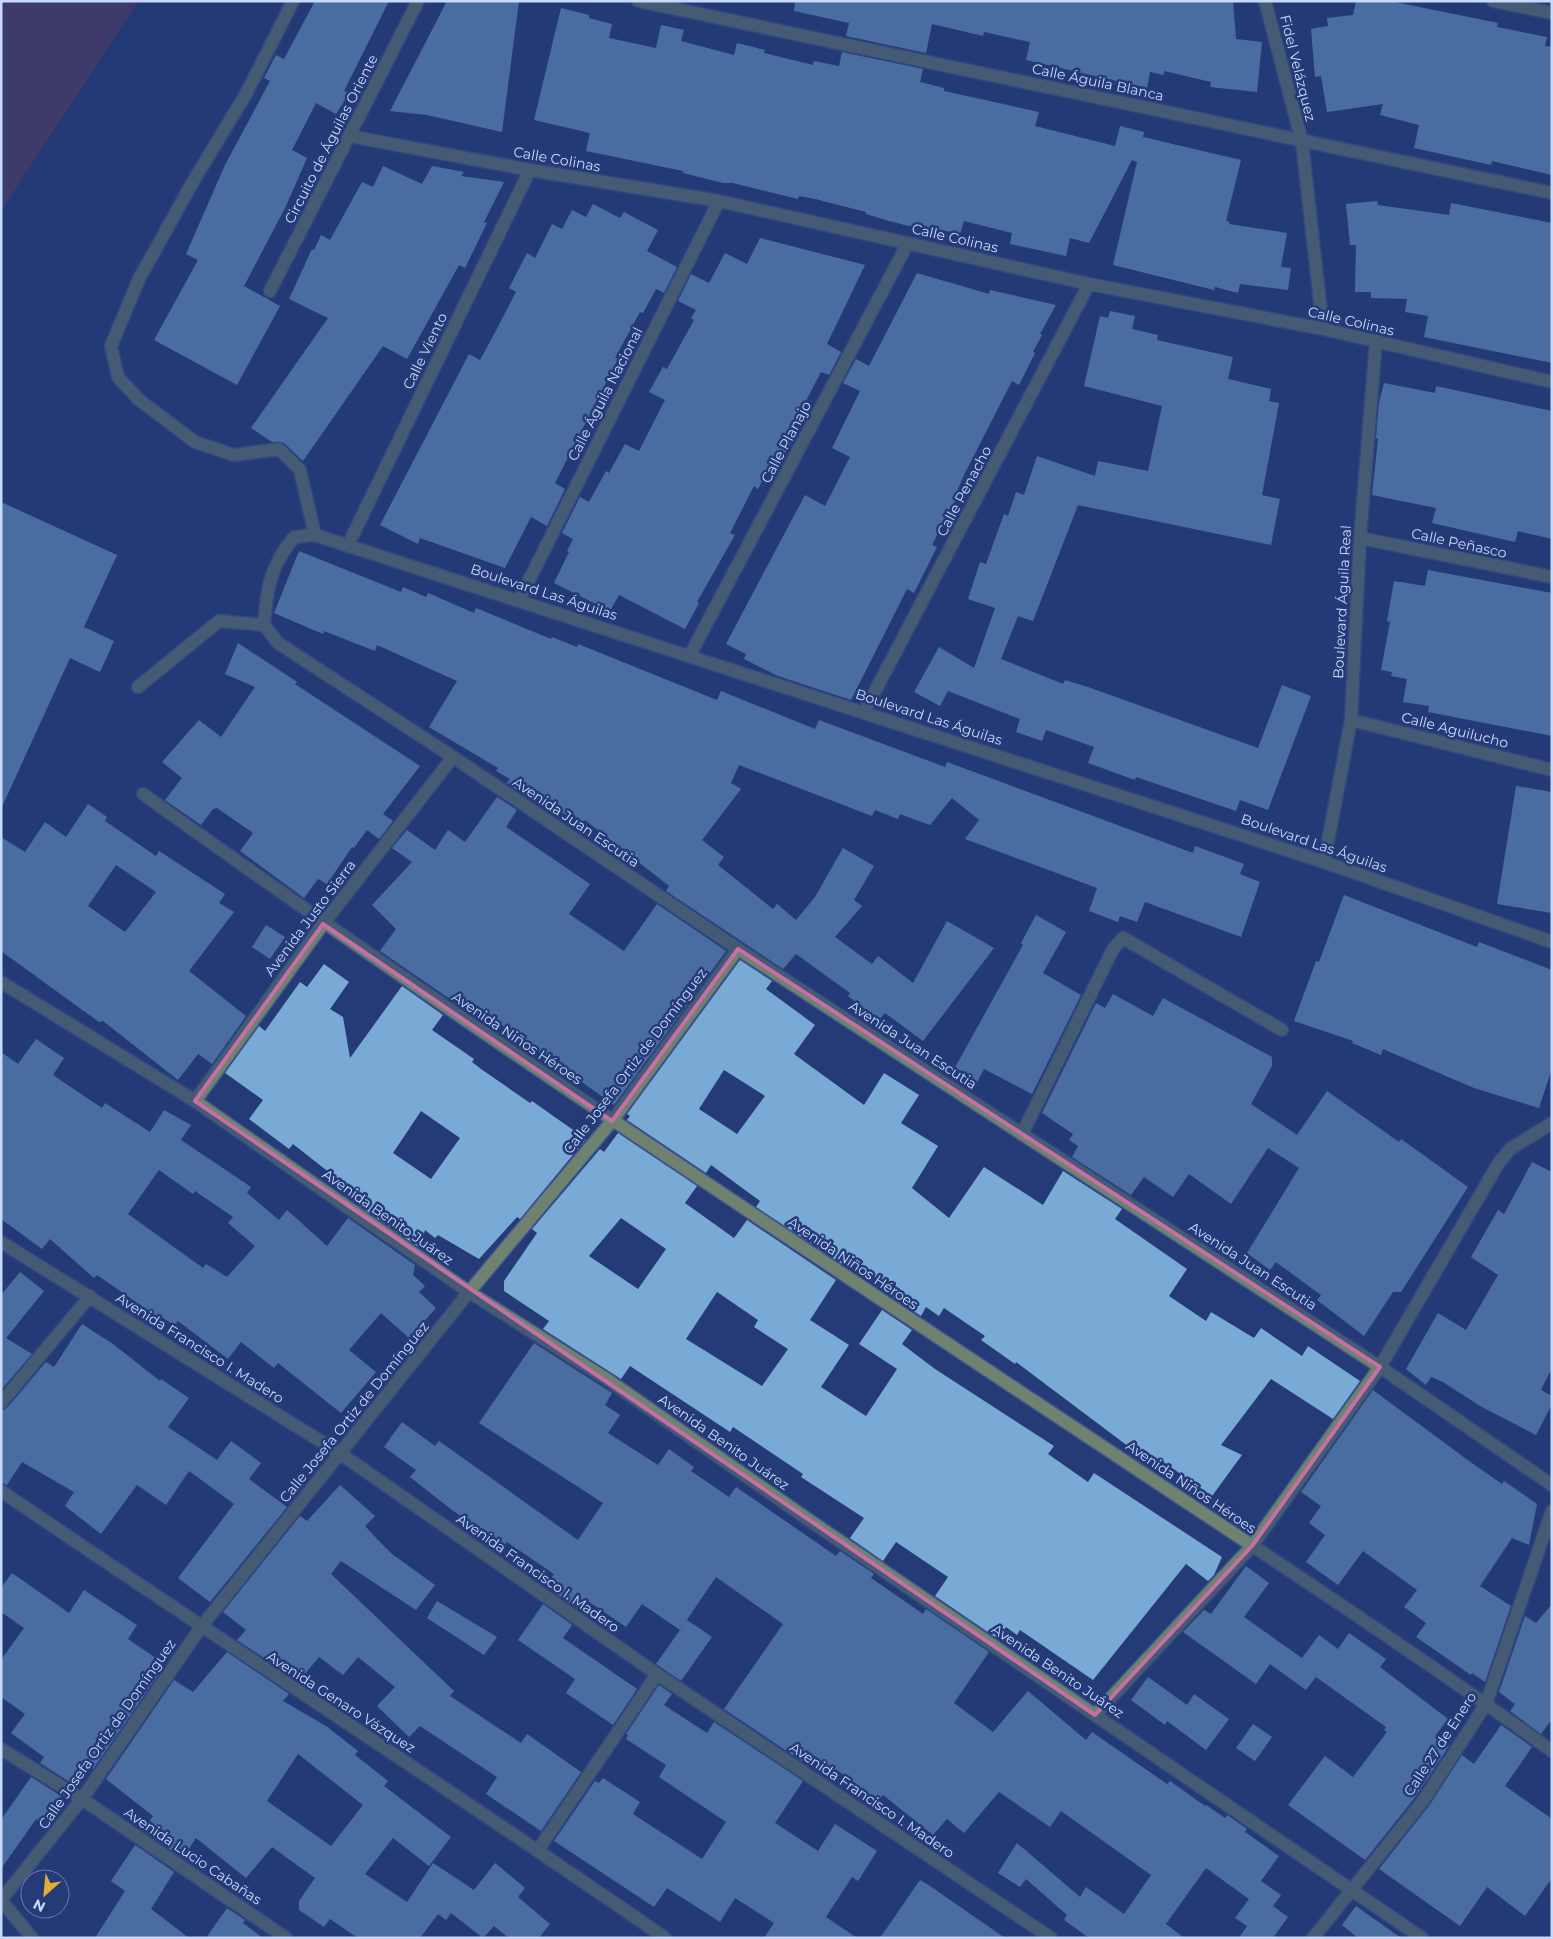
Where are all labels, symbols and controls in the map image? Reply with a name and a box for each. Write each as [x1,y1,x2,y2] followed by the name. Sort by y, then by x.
[1276,13,1320,123] street label: Fidel Velázquez
[280,51,382,227] street label: Circuito de Águilas Oriente
[1030,59,1166,105] street label: Calle Águila Blanca
[512,142,602,176] street label: Calle Colinas
[910,219,1000,257] street label: Calle Colinas
[1306,302,1396,340] street label: Calle Colinas
[399,309,451,392] street label: Calle Viento
[563,324,647,464] street label: Calle Águila Nacional
[757,398,815,486] street label: Calle Planajo
[933,443,995,539] street label: Calle Penacho
[1410,524,1509,562] street label: Calle Peñasco
[1329,525,1355,679] street label: Boulevard Águila Real
[468,560,620,624] street label: Boulevard Las Águilas
[853,685,1005,749] street label: Boulevard Las Águilas
[1400,708,1511,752] street label: Calle Aguilucho
[509,773,643,871] street label: Avenida Juan Escutia
[1238,809,1390,877] street label: Boulevard Las Águilas
[260,856,360,980] street label: Avenida Justo Sierra
[559,965,711,1157] street label: Calle Josefa Ortiz de Domínguez
[448,988,586,1088] street label: Avenida Niños Héroes
[846,997,980,1093] street label: Avenida Juan Escutia
[319,1165,457,1269] street label: Avenida Benito Juárez
[784,1213,922,1313] street label: Avenida Niños Héroes
[1186,1218,1320,1314] street label: Avenida Juan Escutia
[113,1289,288,1407] street label: Avenida Francisco I. Madero
[275,1318,433,1506] street label: Calle Josefa Ortiz de Domínguez
[655,1390,793,1494] street label: Avenida Benito Juárez
[1122,1437,1260,1537] street label: Avenida Niños Héroes
[453,1510,623,1636] street label: Avenida Francisco I. Madero
[988,1620,1128,1722] street label: Avenida Benito Juárez
[34,1636,180,1832] street label: Calle Josefa Ortiz de Domínguez
[263,1647,419,1757] street label: Avenida Genaro Vázquez
[1400,1688,1481,1800] street label: Calle 27 de Enero
[786,1738,958,1862] street label: Avenida Francisco I. Madero
[121,1803,265,1909] street label: Avenida Lucio Cabañas
[20,1869,70,1919] north arrow
[30,1895,48,1916] text: N

